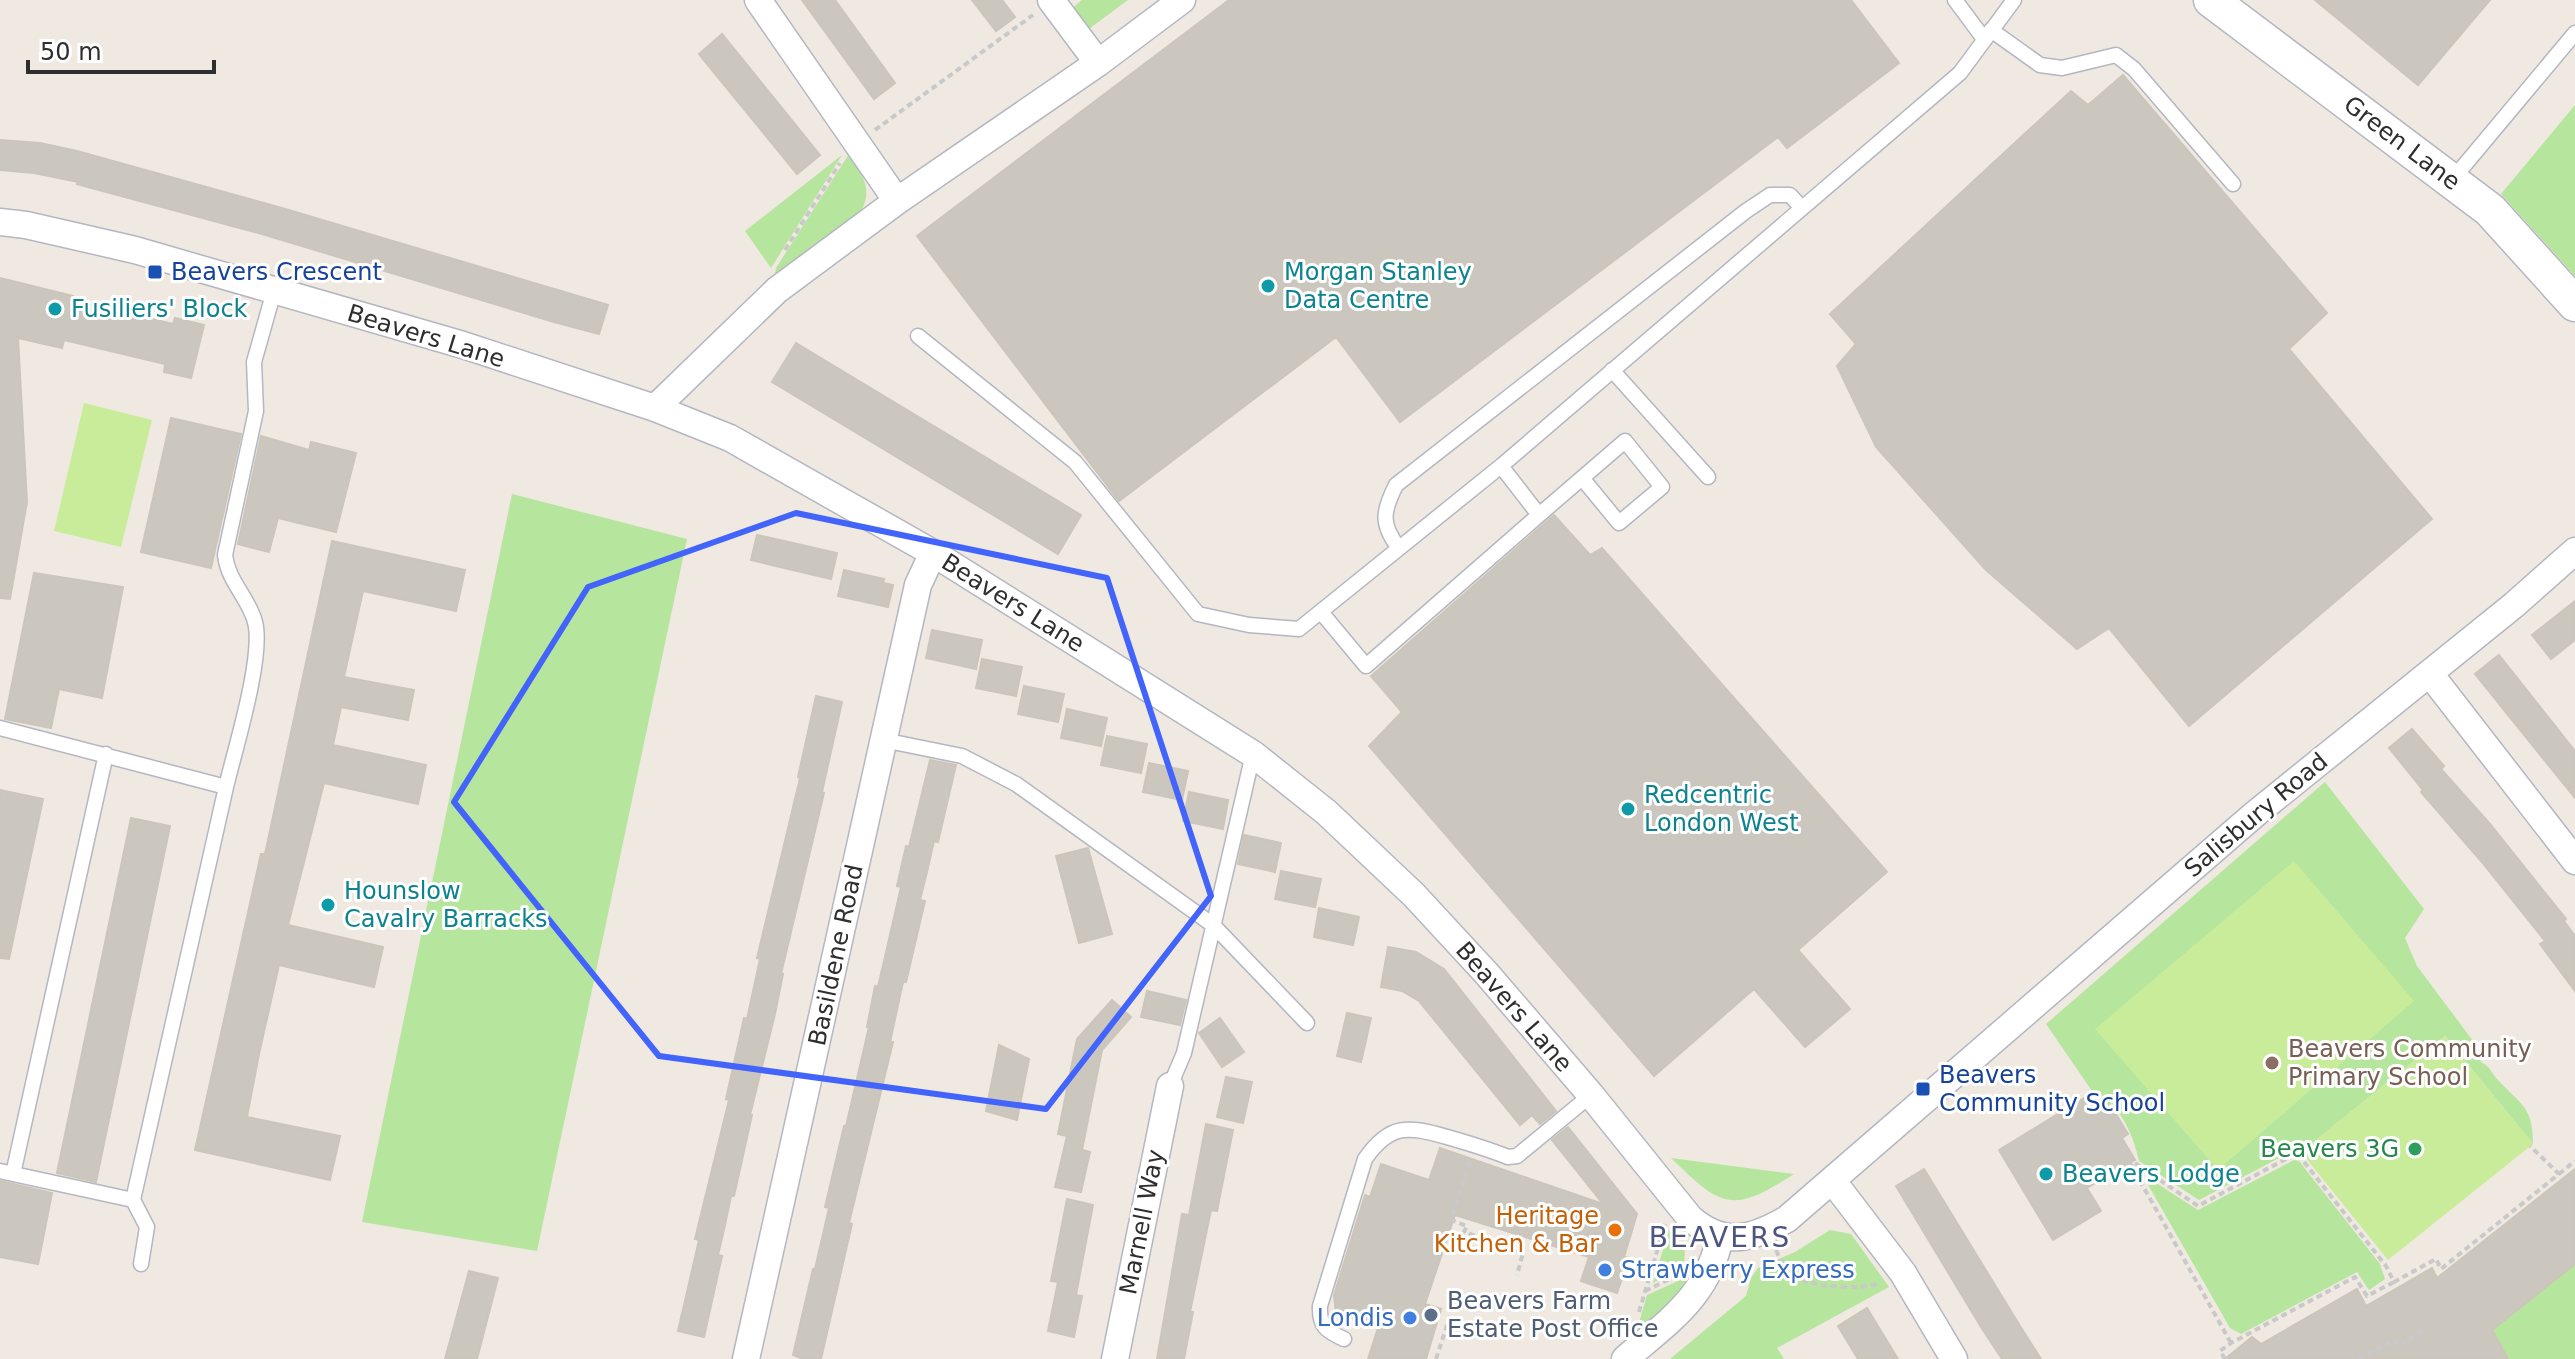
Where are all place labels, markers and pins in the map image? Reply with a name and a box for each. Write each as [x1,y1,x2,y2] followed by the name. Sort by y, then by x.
[171,258,382,286] place label: Beavers Crescent
[1284,258,1472,314] place label: Morgan Stanley Data Centre
[146,263,164,281] marker: Beavers Crescent
[1259,277,1277,295] marker: Morgan Stanley Data Centre
[71,295,248,323] place label: Fusiliers' Block
[46,300,64,318] marker: Fusiliers' Block
[1644,781,1799,837] place label: Redcentric London West
[1619,800,1637,818] marker: Redcentric London West
[344,877,548,933] place label: Hounslow Cavalry Barracks
[319,896,337,914] marker: Hounslow Cavalry Barracks
[2288,1035,2532,1091] place label: Beavers Community Primary School
[2263,1054,2281,1072] marker: Beavers Community Primary School
[1939,1061,2165,1117] place label: Beavers Community School
[1914,1080,1932,1098] marker: Beavers Community School
[2260,1135,2399,1163] place label: Beavers 3G
[2406,1140,2424,1158] marker: Beavers 3G
[2062,1160,2240,1188] place label: Beavers Lodge
[2037,1165,2055,1183] marker: Beavers Lodge
[1434,1202,1599,1258] place label: Heritage Kitchen & Bar
[1606,1221,1624,1239] marker: Heritage Kitchen & Bar
[1621,1256,1855,1284] place label: Strawberry Express
[1596,1261,1614,1279] marker: Strawberry Express
[1447,1287,1659,1343] place label: Beavers Farm Estate Post Office
[1317,1304,1394,1332] place label: Londis
[1422,1306,1440,1324] marker: Beavers Farm Estate Post Office
[1401,1309,1419,1327] marker: Londis

